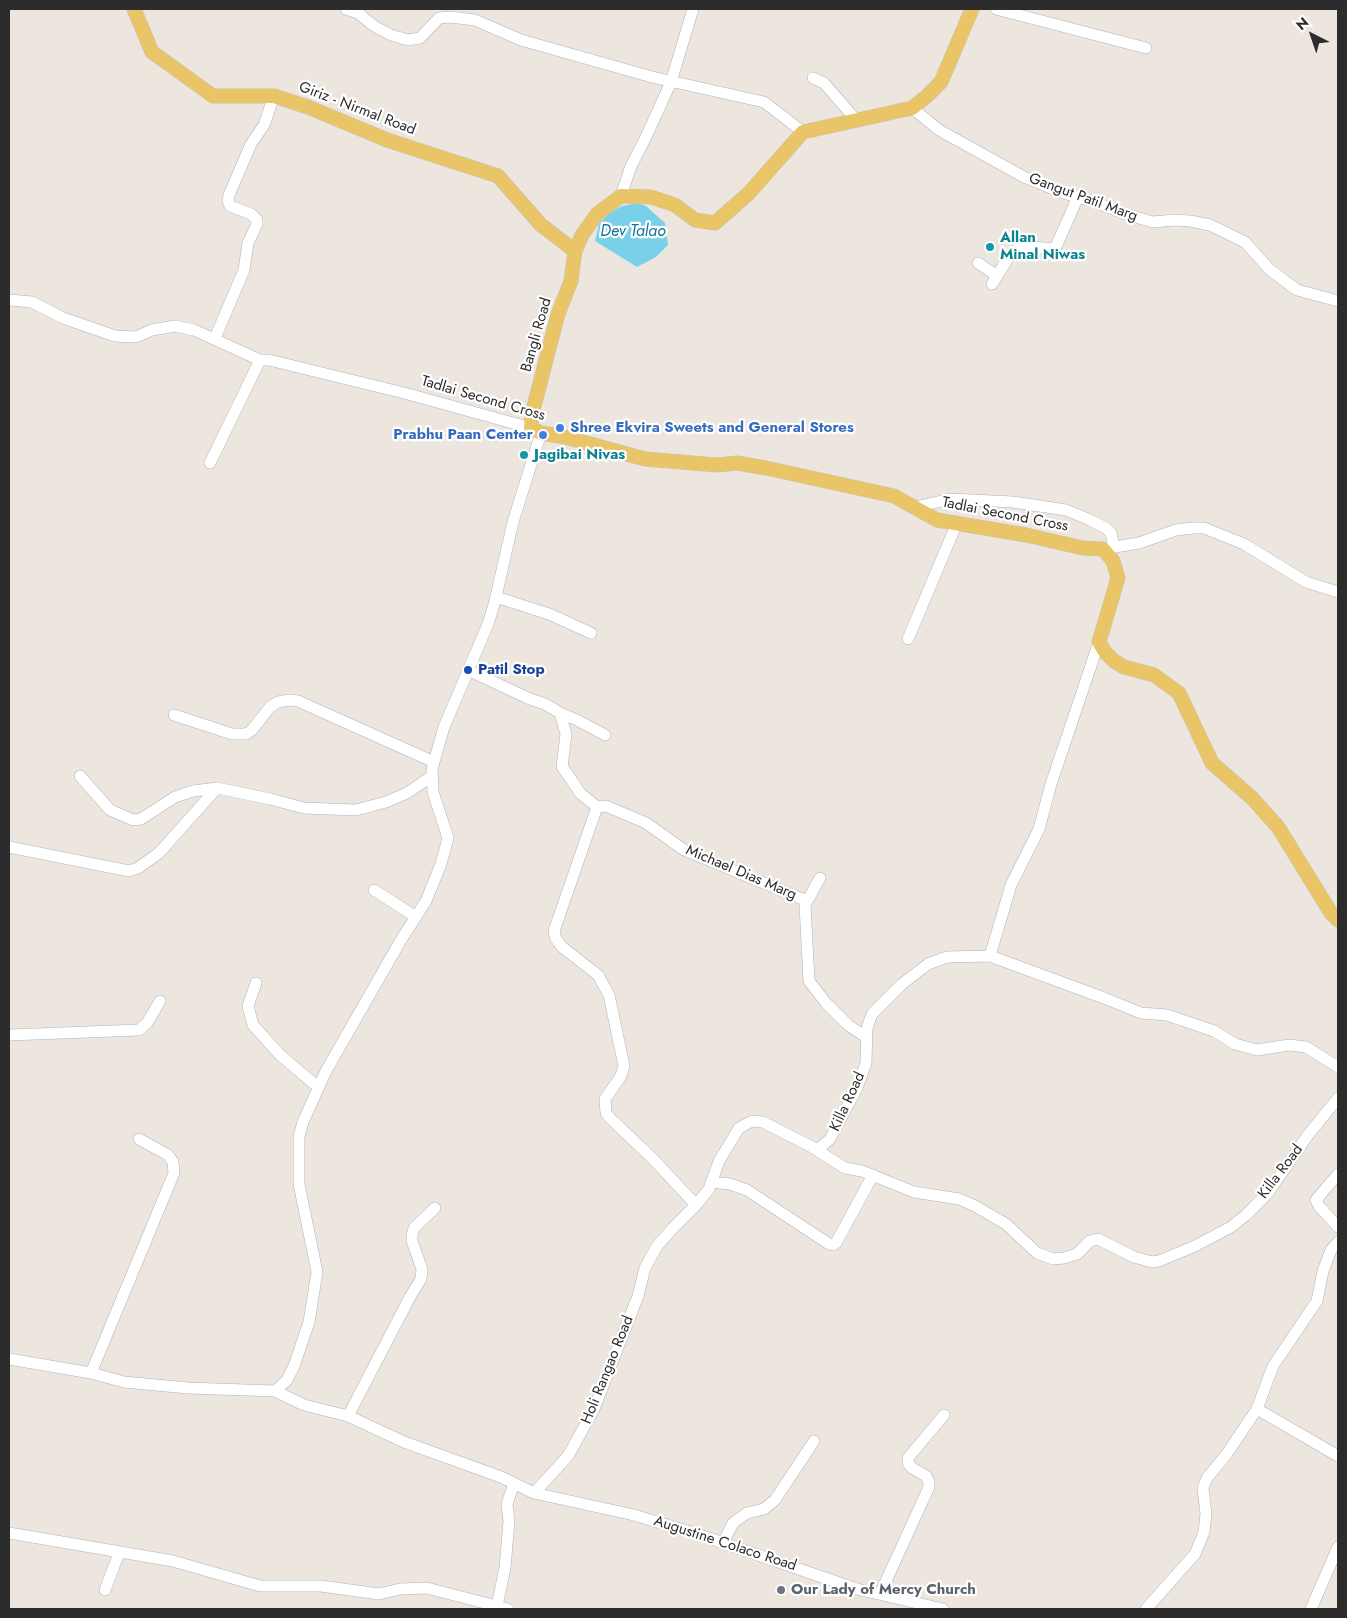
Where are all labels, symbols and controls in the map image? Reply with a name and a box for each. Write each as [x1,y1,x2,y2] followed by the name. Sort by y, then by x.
[1287,10,1337,60] north arrow
[1291,12,1313,35] text: N
[296,78,418,140] street label: Giriz - Nirmal Road
[1026,170,1140,226] street label: Gangut Patil Marg
[600,222,666,242] water label: Dev Talao
[1000,229,1085,264] place label: Allan Minal Niwas
[984,241,996,253] marker: Allan Minal Niwas
[518,296,556,374] street label: Bangli Road
[419,373,547,425] street label: Tadlai Second Cross
[570,419,854,437] place label: Shree Ekvira Sweets and General Stores
[554,422,566,434] marker: Shree Ekvira Sweets and General Stores
[393,426,533,444] place label: Prabhu Paan Center
[537,429,549,441] marker: Prabhu Paan Center
[534,446,625,464] place label: Jagibai Nivas
[518,449,530,461] marker: Jagibai Nivas
[940,494,1070,536] street label: Tadlai Second Cross
[478,661,545,679] place label: Patil Stop
[462,664,474,676] marker: Patil Stop
[683,842,799,904] street label: Michael Dias Marg
[826,1069,870,1135] street label: Killa Road
[1255,1141,1307,1203] street label: Killa Road
[578,1313,638,1427] street label: Holi Rangao Road
[651,1512,799,1576] street label: Augustine Colaco Road
[791,1581,976,1599] place label: Our Lady of Mercy Church
[775,1584,787,1596] marker: Our Lady of Mercy Church

